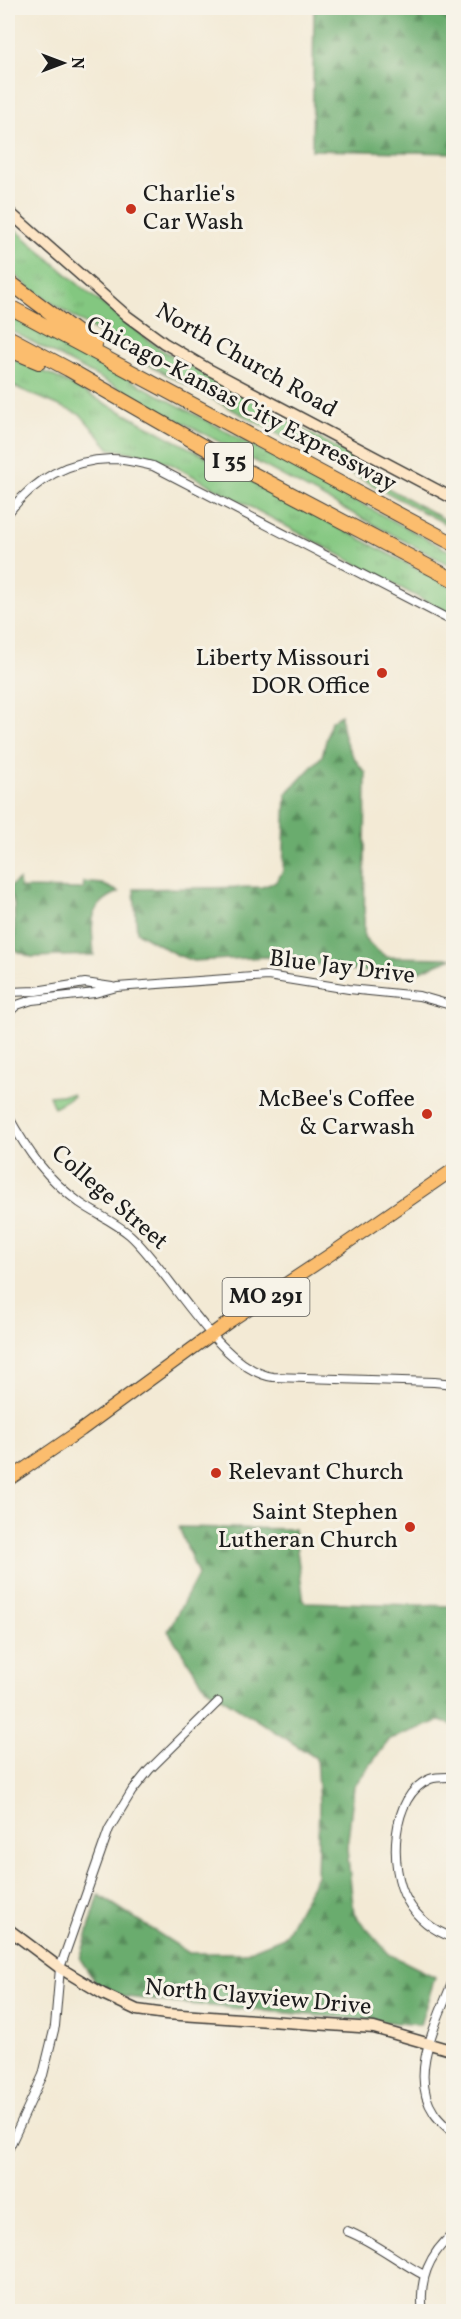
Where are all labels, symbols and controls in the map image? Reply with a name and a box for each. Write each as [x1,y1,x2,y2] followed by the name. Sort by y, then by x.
[33,33,93,93] north arrow
[65,57,87,69] text: N
[143,178,244,240] place label: Charlie's Car Wash
[124,202,138,216] marker: Charlie's Car Wash
[149,295,343,427] street label: North Church Road
[80,308,402,502] street label: Chicago-Kansas City Expressway
[205,443,253,481] road number: I 35
[196,642,370,704] place label: Liberty Missouri DOR Office
[375,666,389,680] marker: Liberty Missouri DOR Office
[267,942,417,994] street label: Blue Jay Drive
[258,1083,415,1145] place label: McBee's Coffee & Carwash
[420,1107,434,1121] marker: McBee's Coffee & Carwash
[43,1138,175,1258] street label: College Street
[222,1278,310,1316] road number: MO 291
[228,1456,404,1490] place label: Relevant Church
[209,1466,223,1480] marker: Relevant Church
[218,1496,398,1558] place label: Saint Stephen Lutheran Church
[403,1520,417,1534] marker: Saint Stephen Lutheran Church
[143,1971,373,2025] street label: North Clayview Drive

